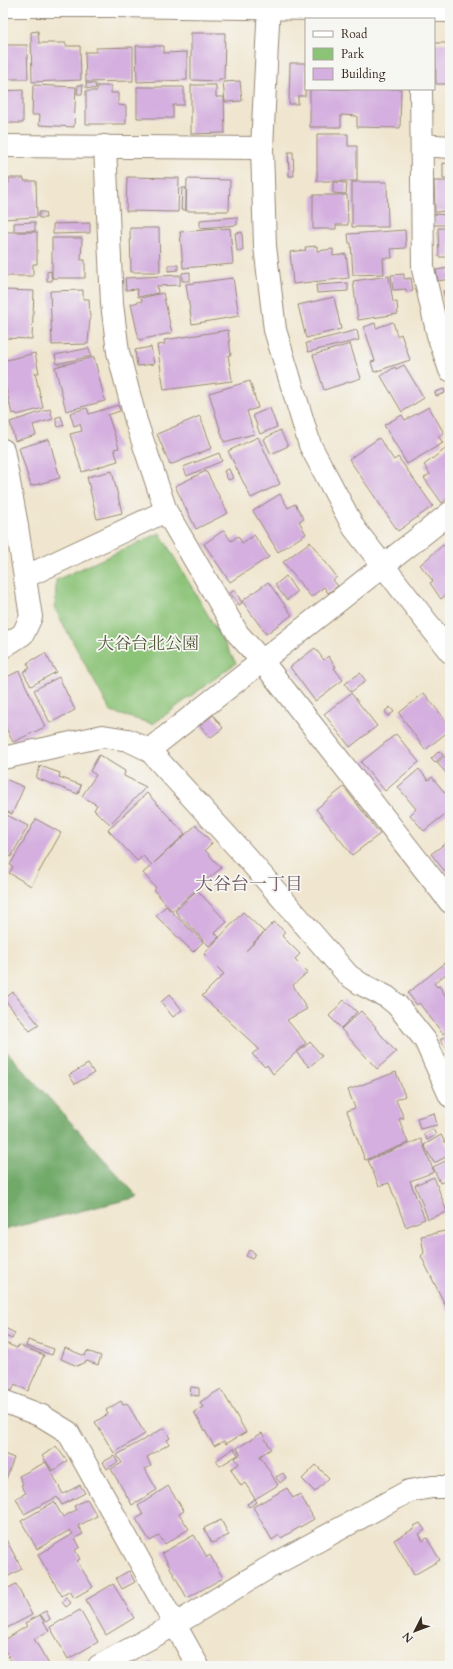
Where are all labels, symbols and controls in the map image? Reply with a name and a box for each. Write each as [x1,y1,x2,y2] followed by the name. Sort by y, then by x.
[305,18,435,90] legend
[341,26,368,42] text: Road
[341,46,365,62] text: Park
[341,66,386,82] text: Building
[97,632,199,655] park label: 大谷台北公園
[195,872,303,897] district label: 大谷台一丁目
[395,1611,435,1651] north arrow
[399,1628,417,1646] text: N

